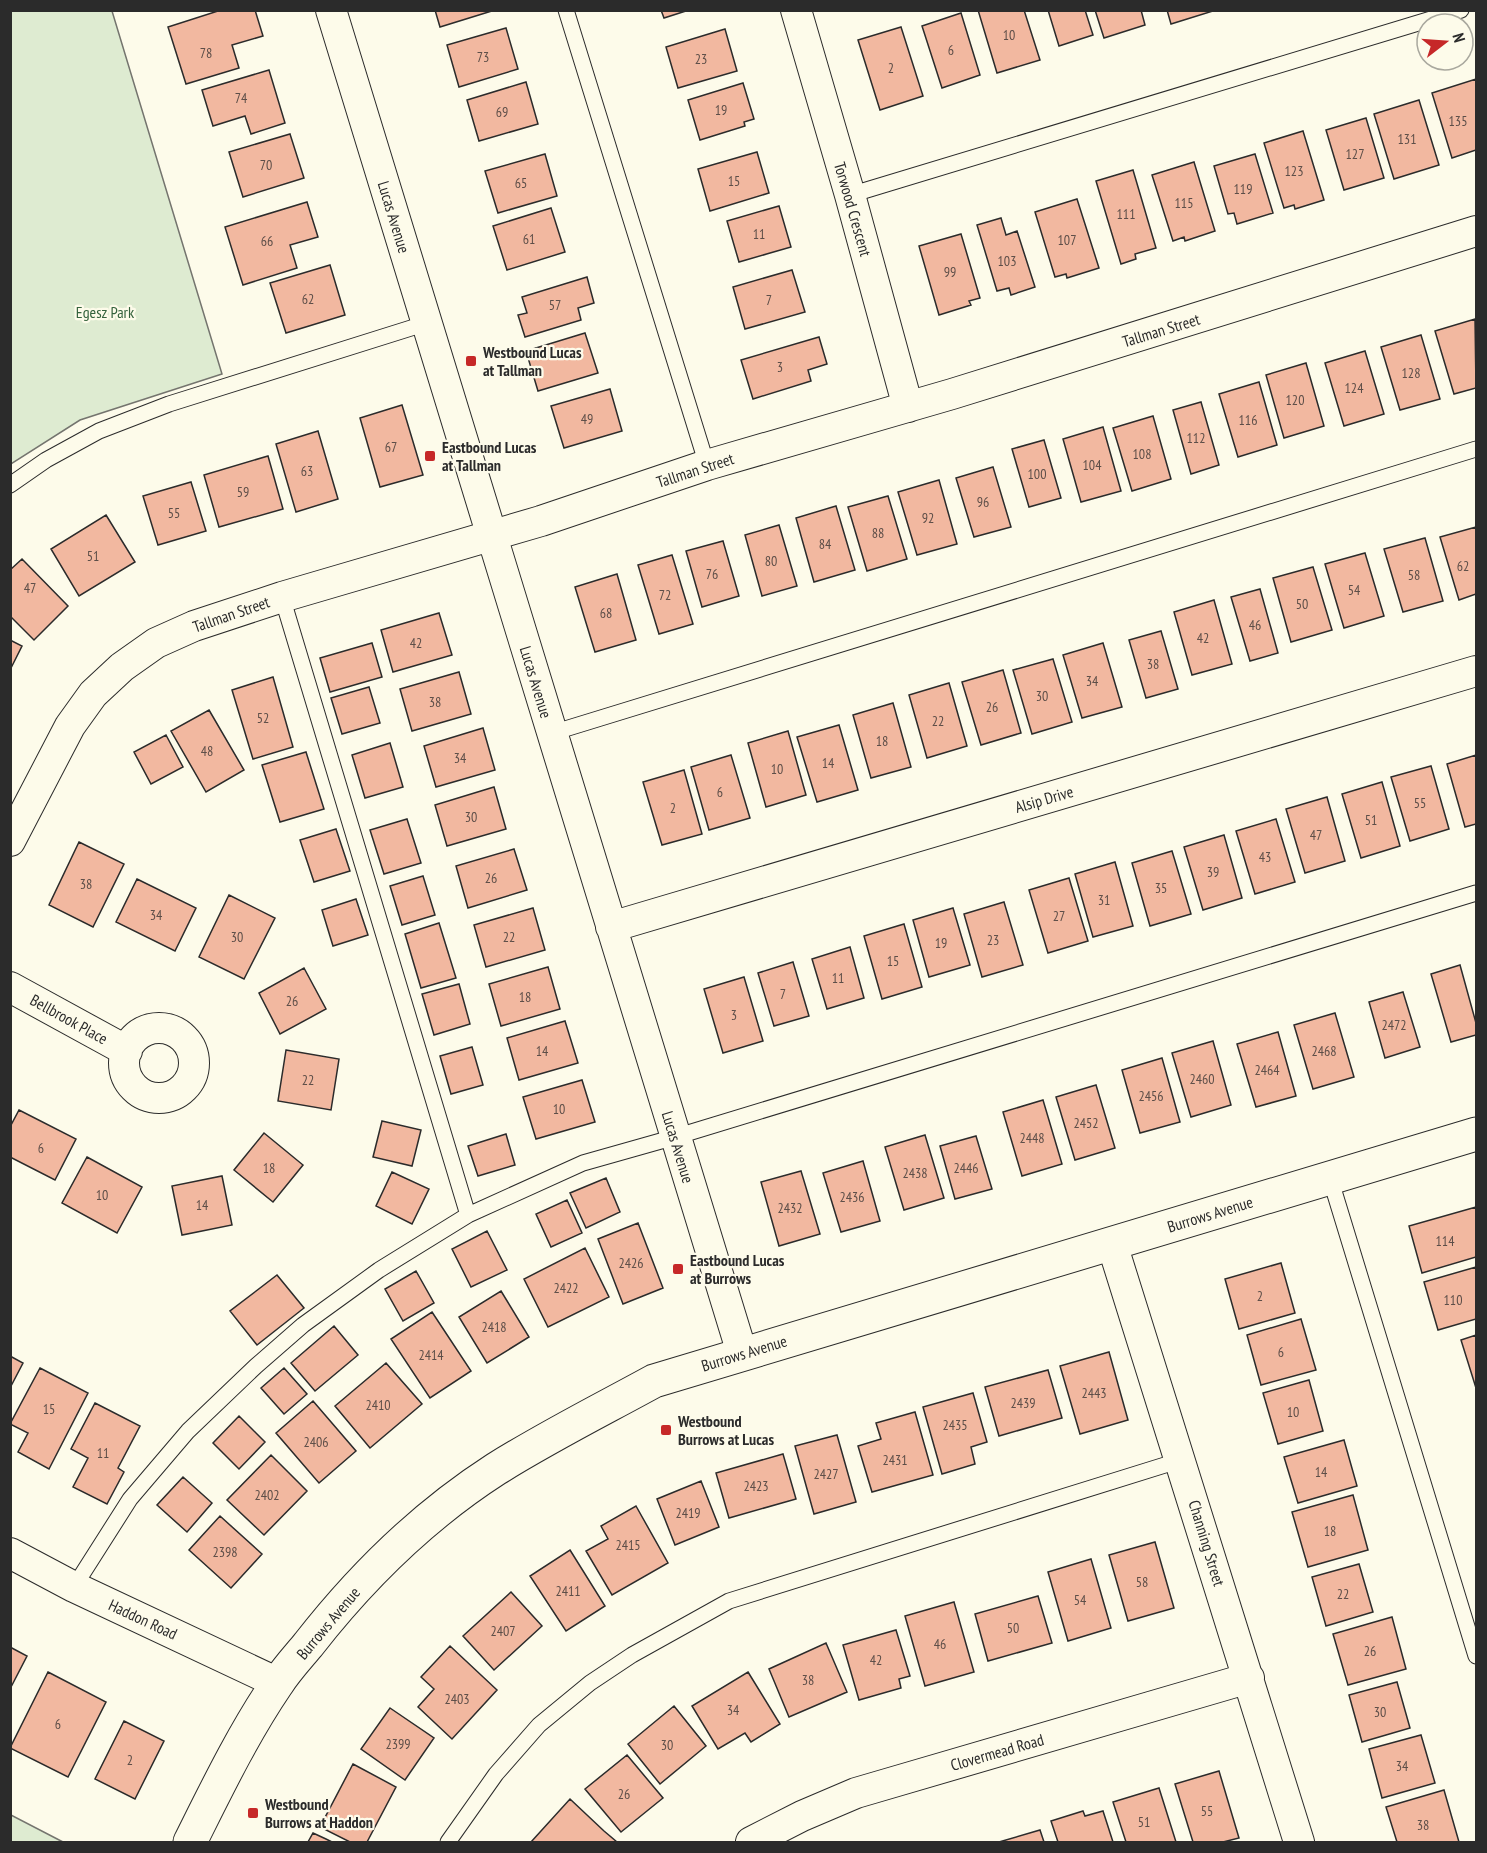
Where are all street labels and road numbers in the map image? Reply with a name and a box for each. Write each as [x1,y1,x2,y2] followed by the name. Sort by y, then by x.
[830,160,876,259] street label: Torwood Crescent
[374,179,414,255] street label: Lucas Avenue
[1120,309,1203,351] street label: Tallman Street
[654,448,737,492] street label: Tallman Street
[190,591,273,636] street label: Tallman Street
[516,644,556,720] street label: Lucas Avenue
[1013,781,1075,817] street label: Alsip Drive
[27,990,111,1048] street label: Bellbrook Place
[658,1109,698,1185] street label: Lucas Avenue
[1165,1192,1255,1236] street label: Burrows Avenue
[699,1331,789,1375] street label: Burrows Avenue
[1184,1498,1230,1589] street label: Channing Street
[292,1583,364,1663] street label: Burrows Avenue
[105,1594,181,1644] street label: Haddon Road
[948,1729,1046,1775] street label: Clovermead Road

